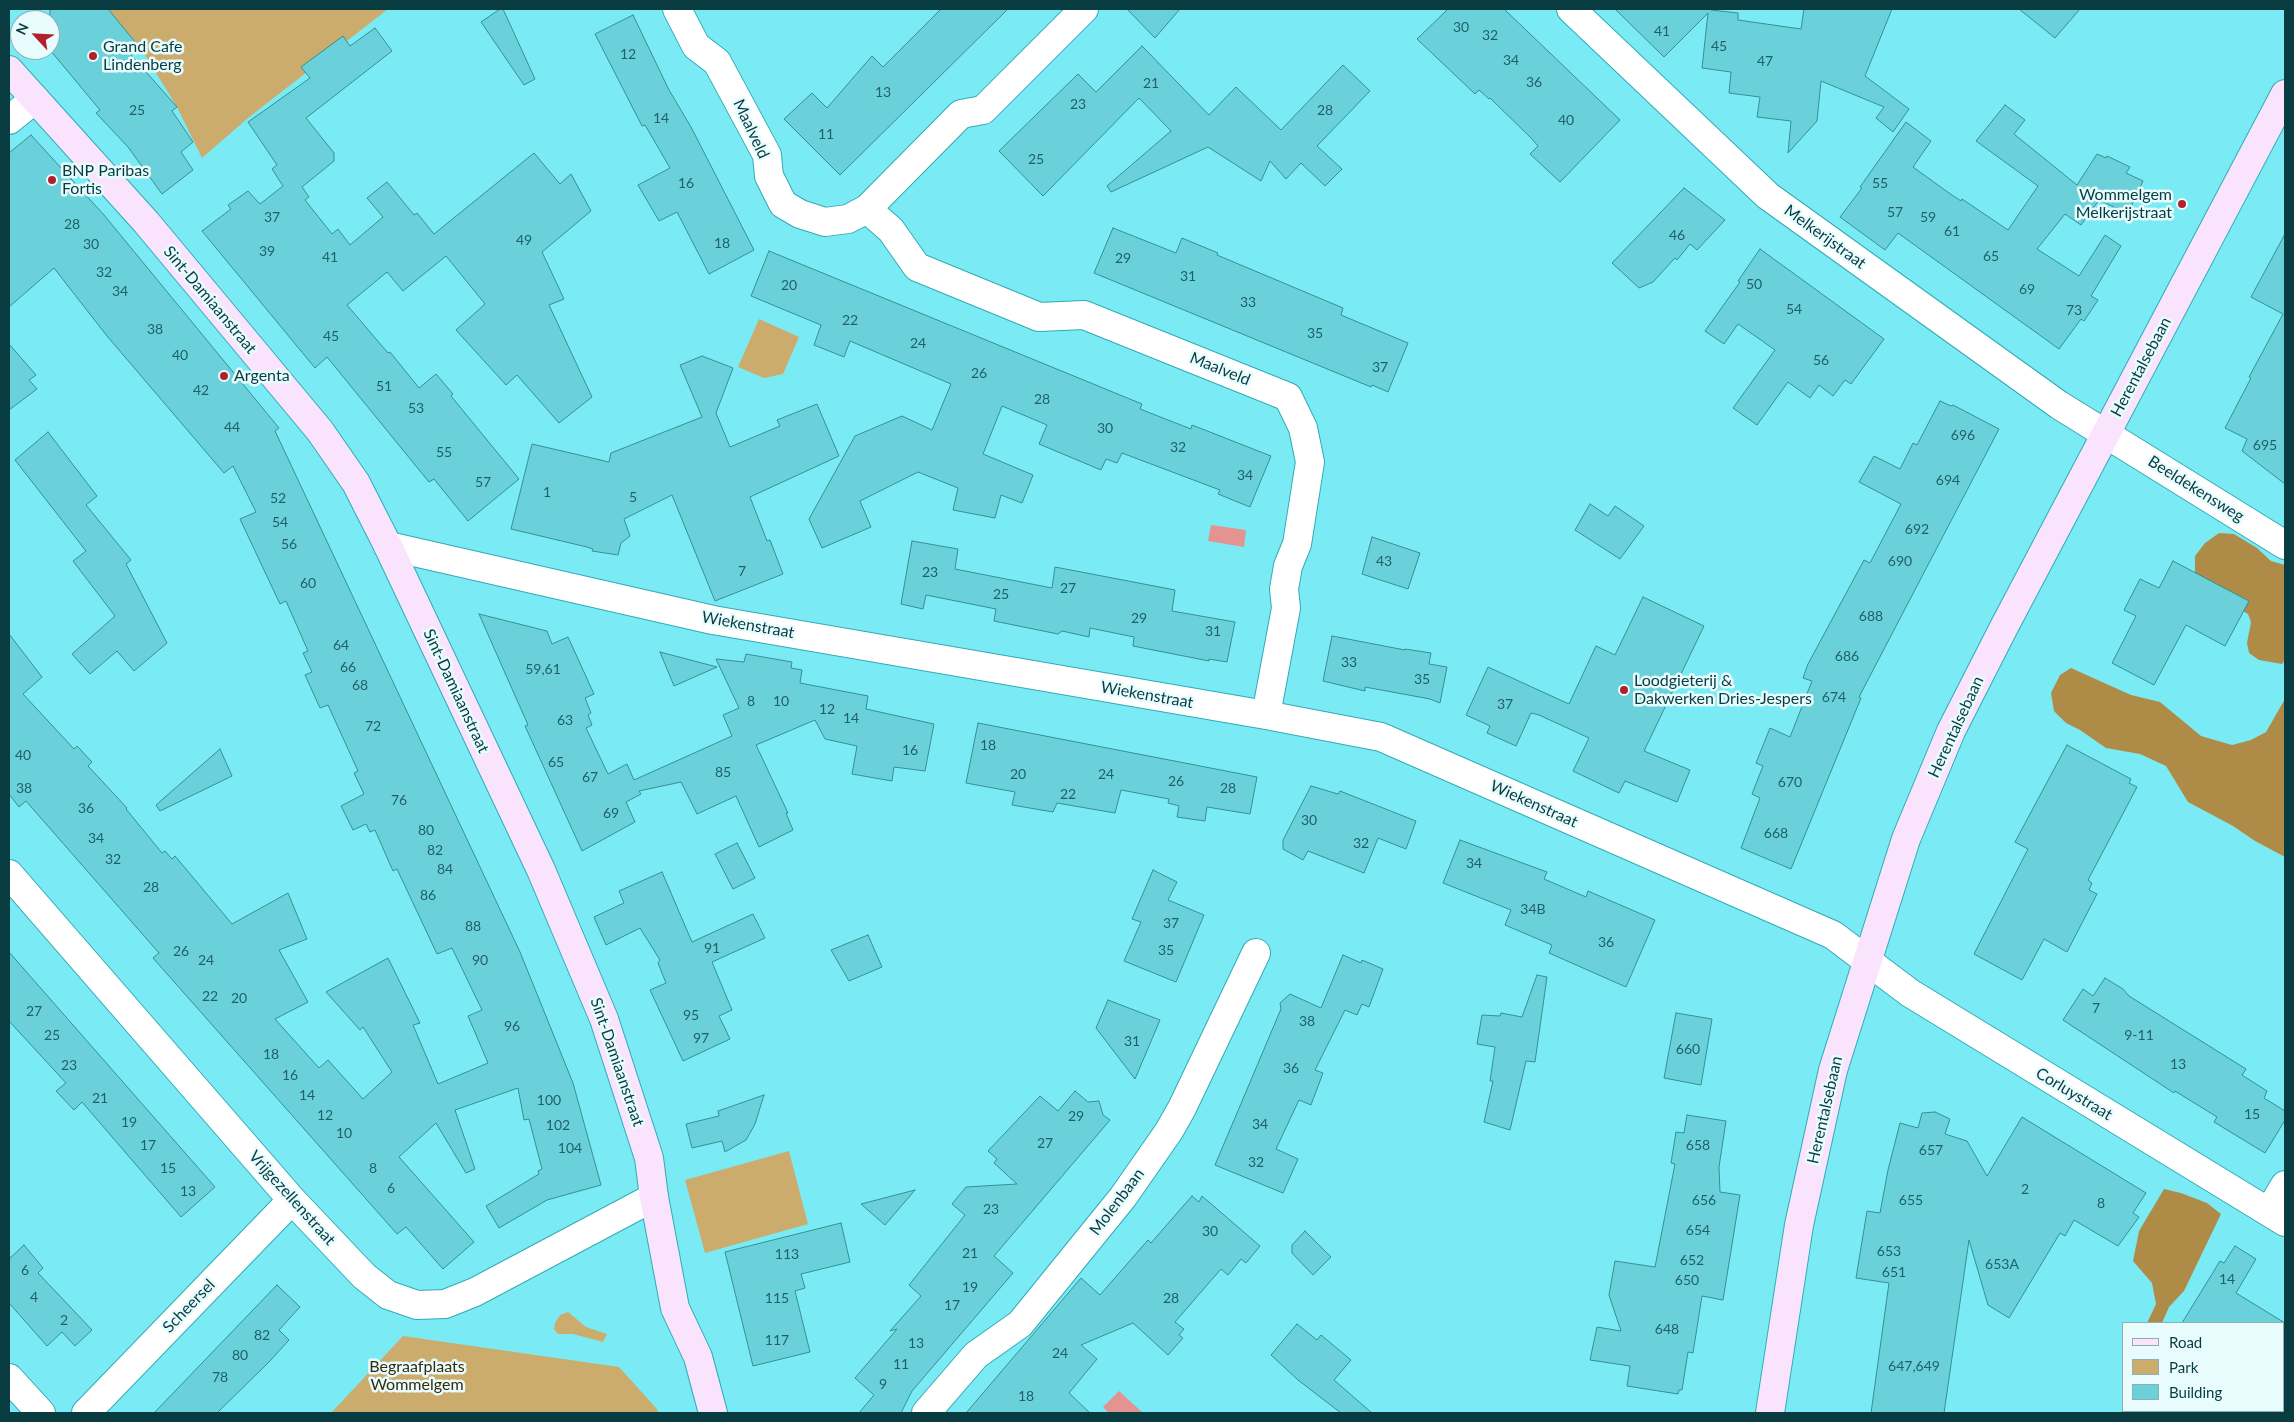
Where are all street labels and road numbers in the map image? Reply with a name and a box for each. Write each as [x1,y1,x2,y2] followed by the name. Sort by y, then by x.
[729,96,773,162] street label: Maalveld
[1780,201,1870,273] street label: Melkerijstraat
[159,242,261,358] street label: Sint-Damiaanstraat
[2107,314,2175,420] street label: Herentalsebaan
[1187,348,1253,390] street label: Maalveld
[2144,452,2248,526] street label: Beeldekensweg
[700,607,796,643] street label: Wiekenstraat
[419,626,493,756] street label: Sint-Damiaanstraat
[1924,673,1988,781] street label: Herentalsebaan
[1099,677,1195,713] street label: Wiekenstraat
[1487,776,1581,832] street label: Wiekenstraat
[586,995,648,1129] street label: Sint-Damiaanstraat
[1803,1054,1847,1166] street label: Herentalsebaan
[2032,1064,2116,1124] street label: Corluystraat
[245,1147,339,1249] street label: Vrijgezellenstraat
[1086,1165,1148,1239] street label: Molenbaan
[159,1275,219,1337] street label: Scheersel

